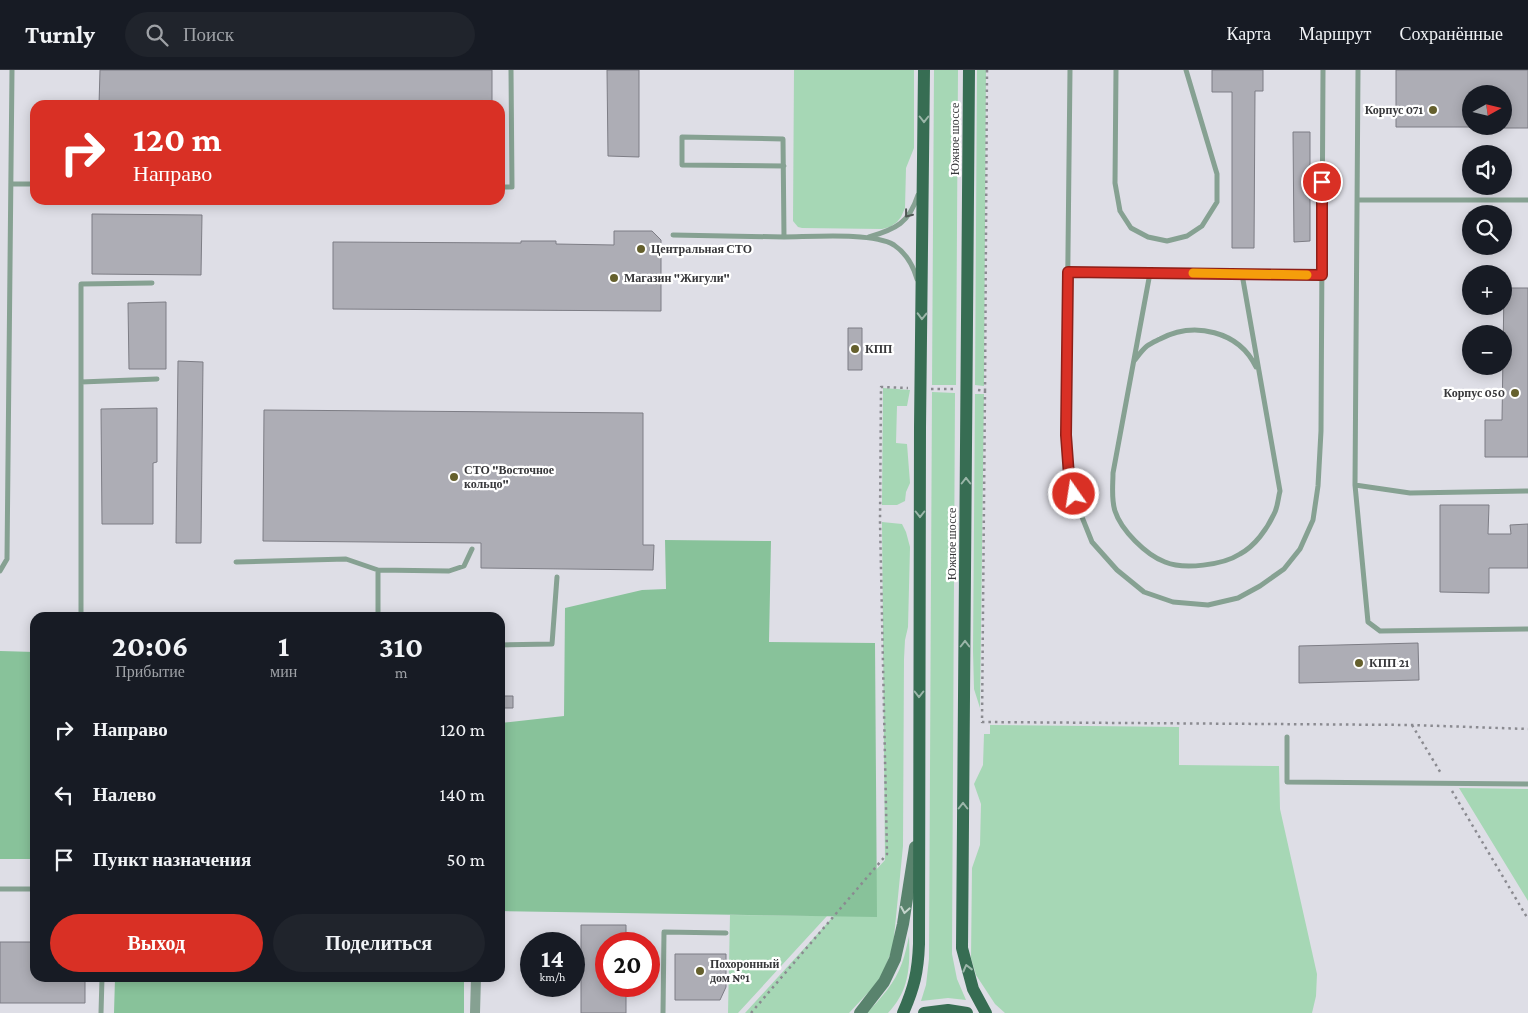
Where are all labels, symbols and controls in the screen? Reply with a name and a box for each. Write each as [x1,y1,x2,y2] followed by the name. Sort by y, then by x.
[125,12,475,57] search box
[25,21,95,48] text: Turnly
[143,21,171,49] icon: search
[183,24,234,45] text: Поиск
[1226,24,1271,44] text: Карта
[1299,24,1371,44] text: Маршрут
[1399,24,1503,44] text: Сохранённые
[1462,85,1512,135] north arrow
[1462,85,1512,375] map controls
[948,103,962,175] street label: Южное шоссе
[1365,103,1424,117] place label: Корпус 071
[1427,104,1439,116] marker: Корпус 071
[919,115,929,123] one-way arrow
[50,120,115,185] icon: right
[133,120,222,159] text: 120 m
[1462,145,1512,195] button: sound
[133,161,212,186] text: Направо
[1301,161,1343,203] pin
[1308,168,1336,196] icon: arrive
[1462,205,1512,255] button: search
[905,209,914,218] one-way arrow
[651,242,752,256] place label: Центральная СТО
[635,243,647,255] marker: Центральная СТО
[1462,265,1512,315] button: +
[624,271,730,285] place label: Магазин "Жигули"
[608,272,620,284] marker: Магазин "Жигули"
[917,312,927,320] one-way arrow
[1462,325,1512,375] button: −
[865,342,893,356] place label: КПП
[849,343,861,355] marker: КПП
[1444,386,1505,400] place label: Корпус 050
[1509,387,1521,399] marker: Корпус 050
[464,463,555,491] place label: СТО "Восточное кольцо"
[1047,467,1099,519] position arrow
[448,471,460,483] marker: СТО "Восточное кольцо"
[961,477,971,485] one-way arrow
[945,508,959,580] street label: Южное шоссе
[915,510,925,518] one-way arrow
[112,629,188,662] text: 20:06
[278,629,289,662] text: 1
[379,630,423,663] text: 310
[960,640,970,648] one-way arrow
[1369,656,1410,670] place label: КПП 21
[1353,657,1365,669] marker: КПП 21
[115,663,185,680] text: Прибытие
[270,663,297,680] text: мин
[395,664,408,681] text: m
[914,690,924,698] one-way arrow
[50,716,78,744] icon: right
[93,719,168,740] text: Направо
[440,719,485,740] text: 120 m
[50,781,78,809] icon: left
[93,784,156,805] text: Налево
[439,784,485,805] text: 140 m
[958,802,969,810] one-way arrow
[50,846,78,874] icon: arrive
[93,849,251,870] text: Пункт назначения
[446,849,485,870] text: 50 m
[900,906,910,915] one-way arrow
[50,914,263,972] button: Выход
[273,914,485,972] button: Поделиться
[595,932,660,997] speed limit sign: 20
[541,945,564,972] text: 14
[710,957,779,985] place label: Похоронный дом №1
[962,964,973,973] one-way arrow
[694,965,706,977] marker: Похоронный дом №1
[540,970,565,984] text: km/h

